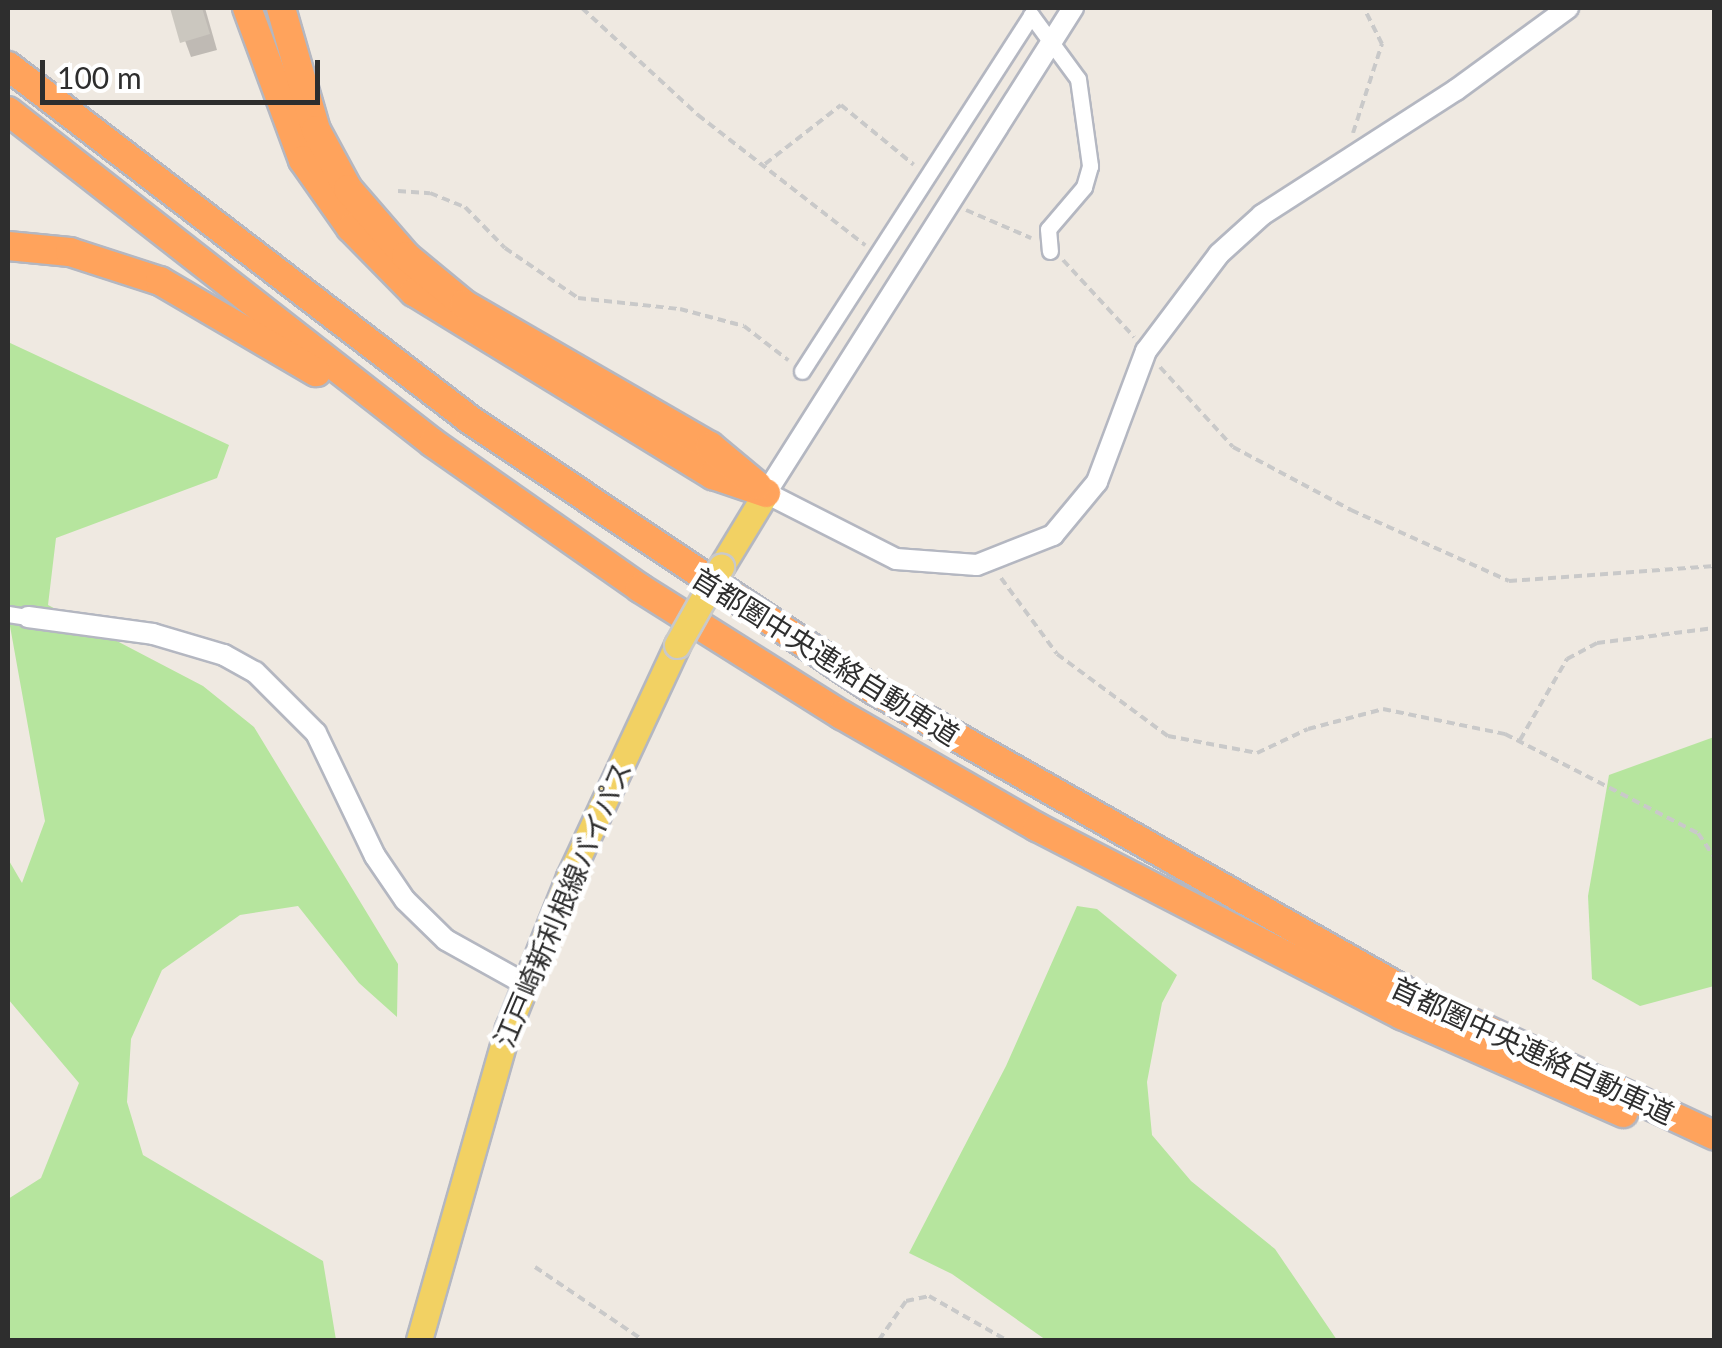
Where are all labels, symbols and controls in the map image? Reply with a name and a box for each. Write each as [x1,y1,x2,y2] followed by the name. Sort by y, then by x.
[45,40,325,102] scale bar
[57,59,142,95] text: 100 m
[686,560,966,752] street label: 首都圏中央連絡自動車道
[486,756,638,1052] street label: 江戸崎新利根線バイパス
[1386,970,1680,1130] street label: 首都圏中央連絡自動車道

